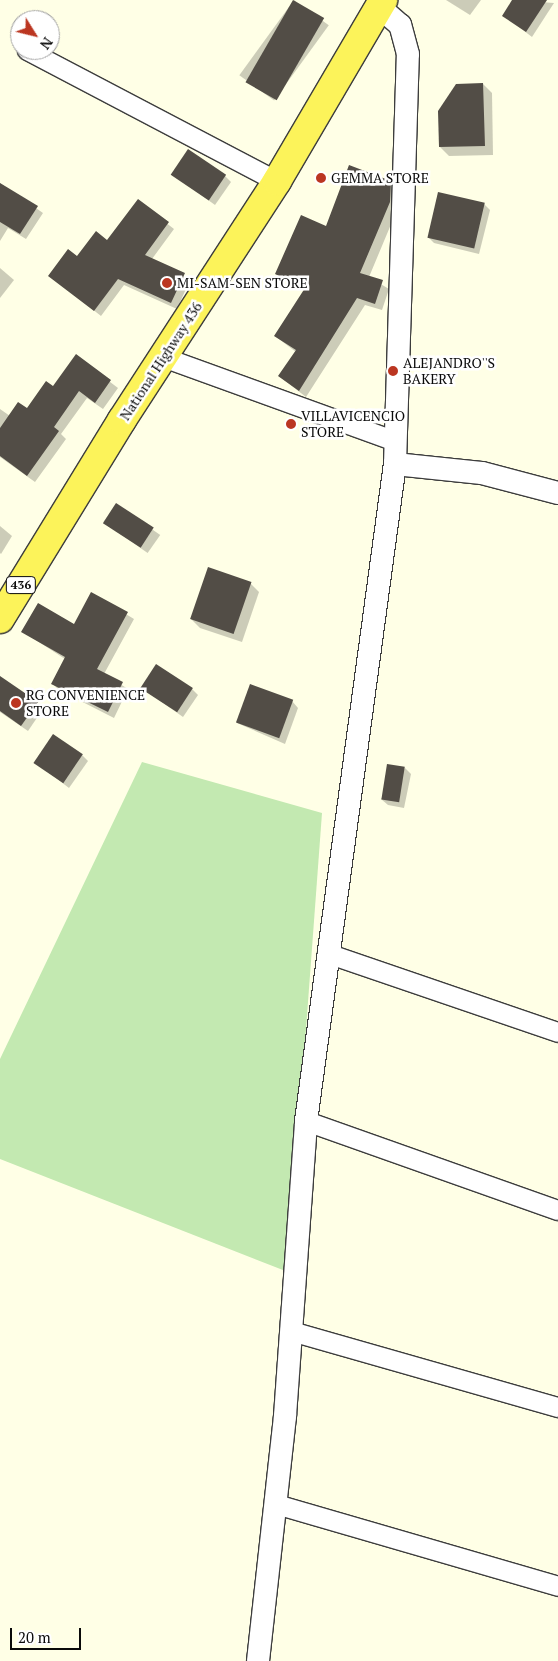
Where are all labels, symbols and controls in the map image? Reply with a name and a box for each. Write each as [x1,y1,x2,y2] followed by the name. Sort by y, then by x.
[10,10,60,60] north arrow
[36,34,58,53] text: N
[331,170,429,186] place label: GEMMA STORE
[315,172,327,184] marker: GEMMA STORE
[177,275,308,291] place label: MI-SAM-SEN STORE
[161,277,173,289] marker: MI-SAM-SEN STORE
[116,299,206,423] street label: National Highway 436
[403,355,495,388] place label: ALEJANDRO''S BAKERY
[387,365,399,377] marker: ALEJANDRO''S BAKERY
[301,408,405,441] place label: VILLAVICENCIO STORE
[285,418,297,430] marker: VILLAVICENCIO STORE
[5,576,37,594] road number: 436
[26,687,145,720] place label: RG CONVENIENCE STORE
[10,697,22,709] marker: RG CONVENIENCE STORE
[12,1618,84,1650] scale bar
[18,1627,51,1647] text: 20 m

